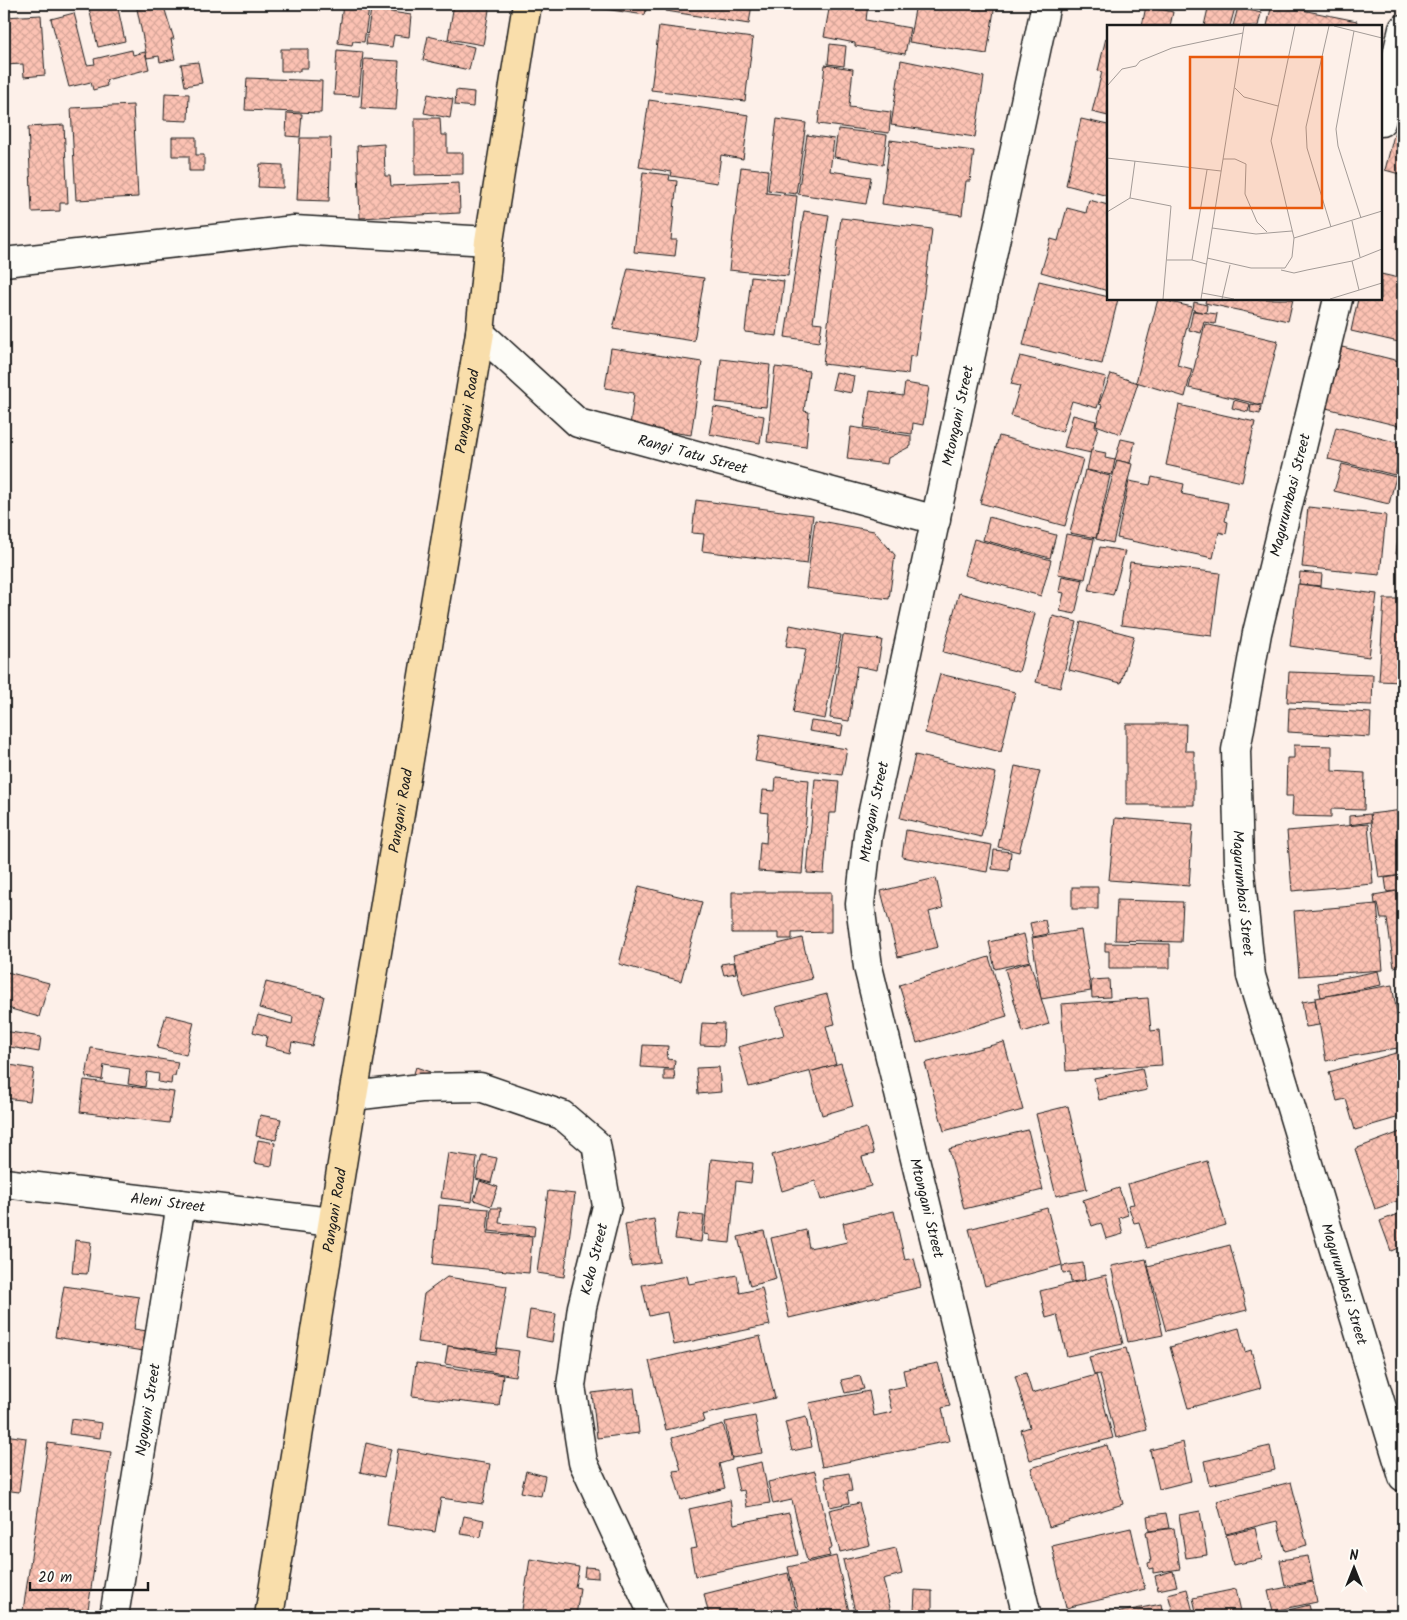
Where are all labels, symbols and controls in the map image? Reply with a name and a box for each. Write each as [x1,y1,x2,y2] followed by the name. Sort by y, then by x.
[1107,25,1382,300] inset map
[936,363,981,468] street label: Mtongani Street
[449,367,487,455] street label: Pangani Road
[635,429,750,481] street label: Rangi Tatu Street
[1264,431,1318,559] street label: Magurumbasi Street
[854,759,896,864] street label: Mtongani Street
[383,766,420,855] street label: Pangani Road
[1225,830,1260,958] street label: Magurumbasi Street
[902,1156,950,1261] street label: Mtongani Street
[317,1166,354,1254] street label: Pangani Road
[129,1187,207,1220] street label: Aleni Street
[574,1220,616,1298] street label: Keko Street
[1314,1220,1373,1348] street label: Magurumbasi Street
[129,1362,168,1458] street label: Ngoyoni Street
[1330,1542,1380,1592] north arrow
[1350,1545,1359,1567] text: N
[30,1560,148,1592] scale bar
[38,1566,72,1590] text: 20 m

